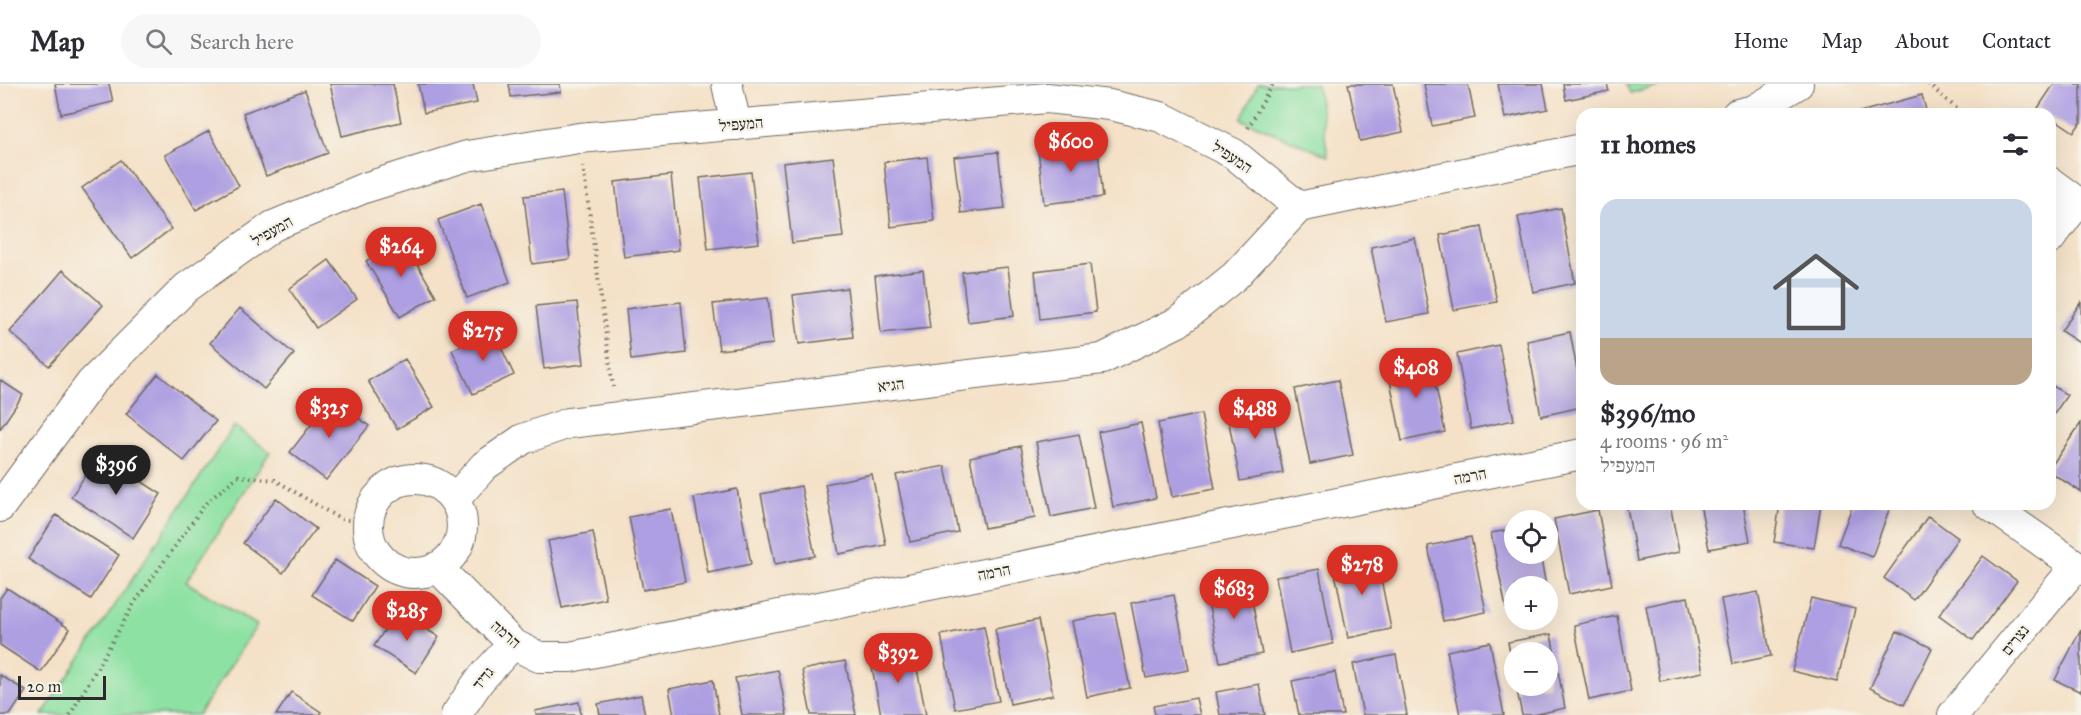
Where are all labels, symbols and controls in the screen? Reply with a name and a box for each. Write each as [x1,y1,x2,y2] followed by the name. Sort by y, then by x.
[121,14,541,68] search box
[30,24,85,59] text: Map
[142,25,175,58] icon: search
[190,28,294,55] text: Search here
[1733,28,1788,54] text: Home
[1821,28,1862,54] text: Map
[1895,28,1949,54] text: About
[1982,28,2051,54] text: Contact
[718,113,764,135] street label: המעפיל
[1035,122,1107,173] pin: $600
[1600,128,1696,160] text: 11 homes
[1999,128,2032,161] icon: filters
[1048,129,1094,153] text: $600
[1208,137,1256,177] street label: המעפיל
[248,212,296,250] street label: המעפיל
[365,227,437,278] pin: $264
[379,234,423,258] text: $264
[1762,238,1870,346] icon: home
[447,311,519,362] pin: $275
[462,318,504,342] text: $275
[1380,348,1452,399] pin: $408
[1393,355,1439,379] text: $408
[877,374,905,396] street label: הגיא
[293,388,365,439] pin: $325
[1219,389,1291,440] pin: $488
[309,395,349,419] text: $325
[1233,396,1277,420] text: $488
[1600,397,1695,429] text: $396/mo
[1600,429,1728,453] text: 4 rooms · 96 m²
[80,445,152,496] pin: $396
[96,452,137,476] text: $396
[1600,453,1656,477] text: המעפיל
[1452,464,1488,488] street label: הרמה
[1504,510,1558,696] map controls
[1504,510,1558,564] button: locate
[1326,545,1398,596] pin: $278
[1341,552,1383,576] text: $278
[976,560,1012,584] street label: הרמה
[1198,569,1270,620] pin: $683
[1214,576,1254,600] text: $683
[1504,576,1558,630] button: +
[371,591,443,642] pin: $285
[386,598,428,622] text: $285
[487,616,525,652] street label: הרמה
[1997,621,2033,659] street label: נצרים
[862,633,934,684] pin: $392
[878,640,918,664] text: $392
[1504,642,1558,696] button: −
[468,663,498,693] street label: גדיד
[18,673,106,700] scale bar
[27,677,61,696] text: 20 m

